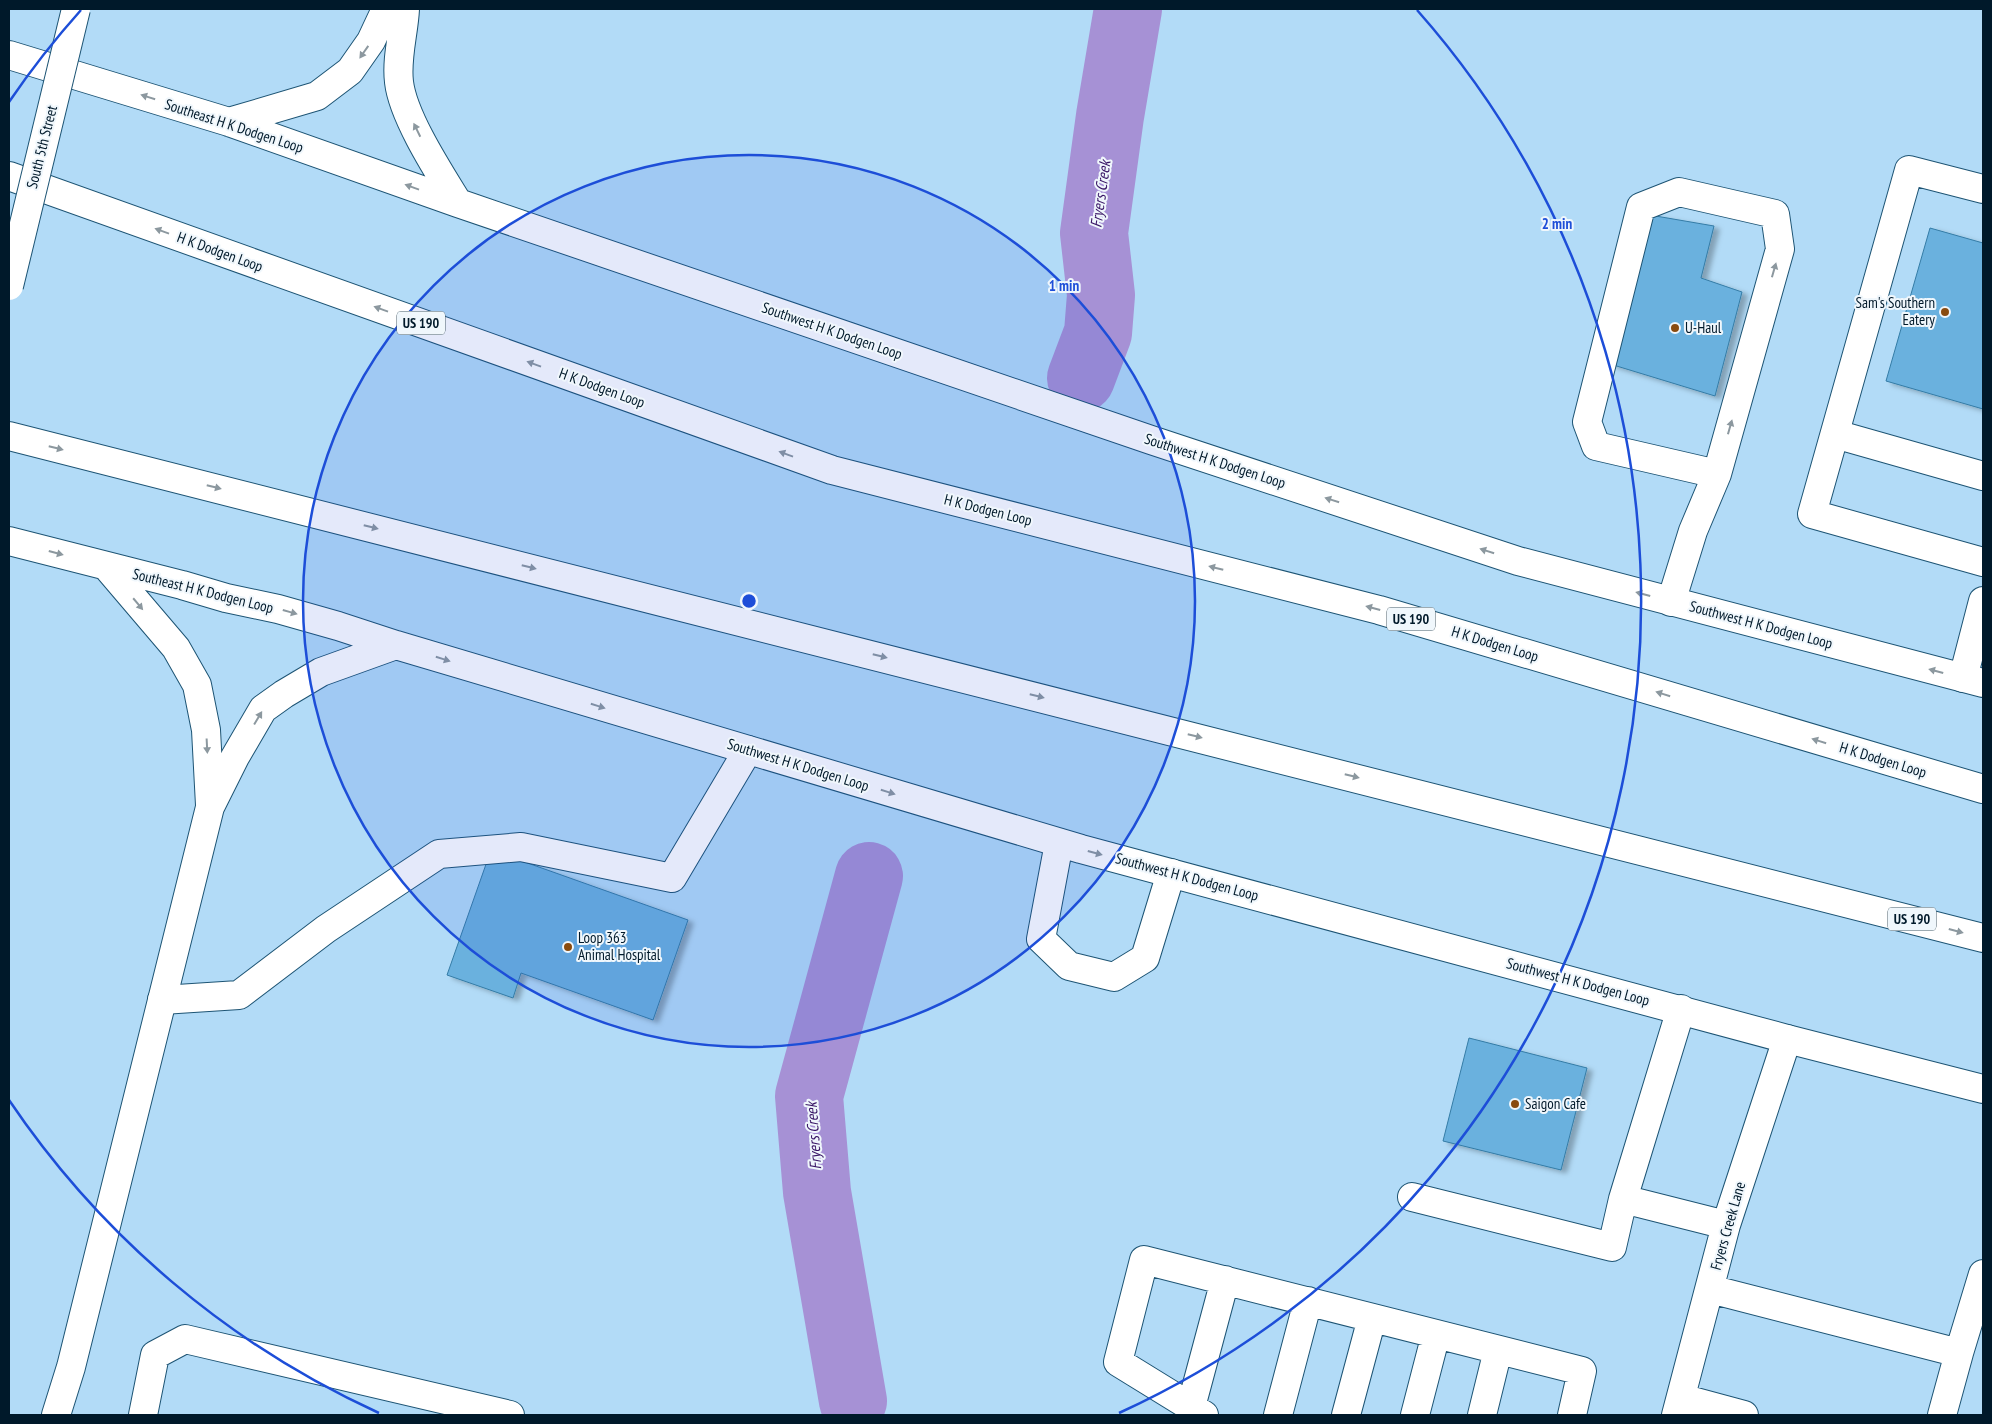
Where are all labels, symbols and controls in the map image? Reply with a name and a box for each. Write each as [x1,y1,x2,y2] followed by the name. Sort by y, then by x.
[359,45,369,59] one-way arrow
[141,93,156,101] one-way arrow
[163,94,306,157] street label: Southeast H K Dodgen Loop
[22,103,61,190] street label: South 5th Street
[412,123,420,137] one-way arrow
[1085,157,1115,229] water label: Fryers Creek
[404,183,419,191] one-way arrow
[1542,214,1572,233] text: 2 min
[155,227,170,234] one-way arrow
[175,227,266,276] street label: H K Dodgen Loop
[1771,263,1779,278] one-way arrow
[1049,276,1079,295] text: 1 min
[1856,293,1935,329] place label: Sam's Southern Eatery
[759,298,905,363] street label: Southwest H K Dodgen Loop
[374,305,389,312] one-way arrow
[1939,306,1951,318] marker: Sam's Southern Eatery
[397,312,445,334] road number: US 190
[1685,318,1722,337] place label: U-Haul
[1669,322,1681,334] marker: U-Haul
[527,360,542,367] one-way arrow
[557,363,648,412] street label: H K Dodgen Loop
[1727,419,1735,434] one-way arrow
[1142,429,1288,492] street label: Southwest H K Dodgen Loop
[49,444,64,452] one-way arrow
[779,449,794,457] one-way arrow
[206,484,221,492] one-way arrow
[942,489,1034,530] street label: H K Dodgen Loop
[1325,496,1340,503] one-way arrow
[364,523,379,531] one-way arrow
[1479,547,1494,554] one-way arrow
[48,549,63,557] one-way arrow
[521,563,536,571] one-way arrow
[131,564,276,617] street label: Southeast H K Dodgen Loop
[1208,564,1223,572] one-way arrow
[1636,590,1651,598] one-way arrow
[740,592,758,610] centre of rings
[1688,596,1835,653] street label: Southwest H K Dodgen Loop
[132,597,144,609] one-way arrow
[1366,604,1381,612] one-way arrow
[1387,608,1435,630] road number: US 190
[282,609,297,617] one-way arrow
[1449,621,1541,666] street label: H K Dodgen Loop
[872,652,887,660] one-way arrow
[435,656,450,664] one-way arrow
[1929,666,1944,674] one-way arrow
[1656,690,1671,698] one-way arrow
[1030,692,1045,700] one-way arrow
[591,702,606,710] one-way arrow
[254,711,263,724] one-way arrow
[1187,732,1202,740] one-way arrow
[725,734,871,795] street label: Southwest H K Dodgen Loop
[1812,736,1827,744] one-way arrow
[1837,737,1929,782] street label: H K Dodgen Loop
[203,738,211,754] one-way arrow
[1345,772,1360,780] one-way arrow
[881,788,896,796] one-way arrow
[1114,848,1261,905] street label: Southwest H K Dodgen Loop
[1087,849,1102,857] one-way arrow
[1888,908,1936,931] road number: US 190
[1949,927,1964,935] one-way arrow
[578,928,661,964] place label: Loop 363 Animal Hospital
[562,941,574,953] marker: Loop 363 Animal Hospital
[1505,953,1652,1010] street label: Southwest H K Dodgen Loop
[1525,1094,1586,1113] place label: Saigon Cafe
[1509,1098,1521,1110] marker: Saigon Cafe
[801,1100,825,1170] water label: Fryers Creek
[1706,1180,1749,1272] street label: Fryers Creek Lane

